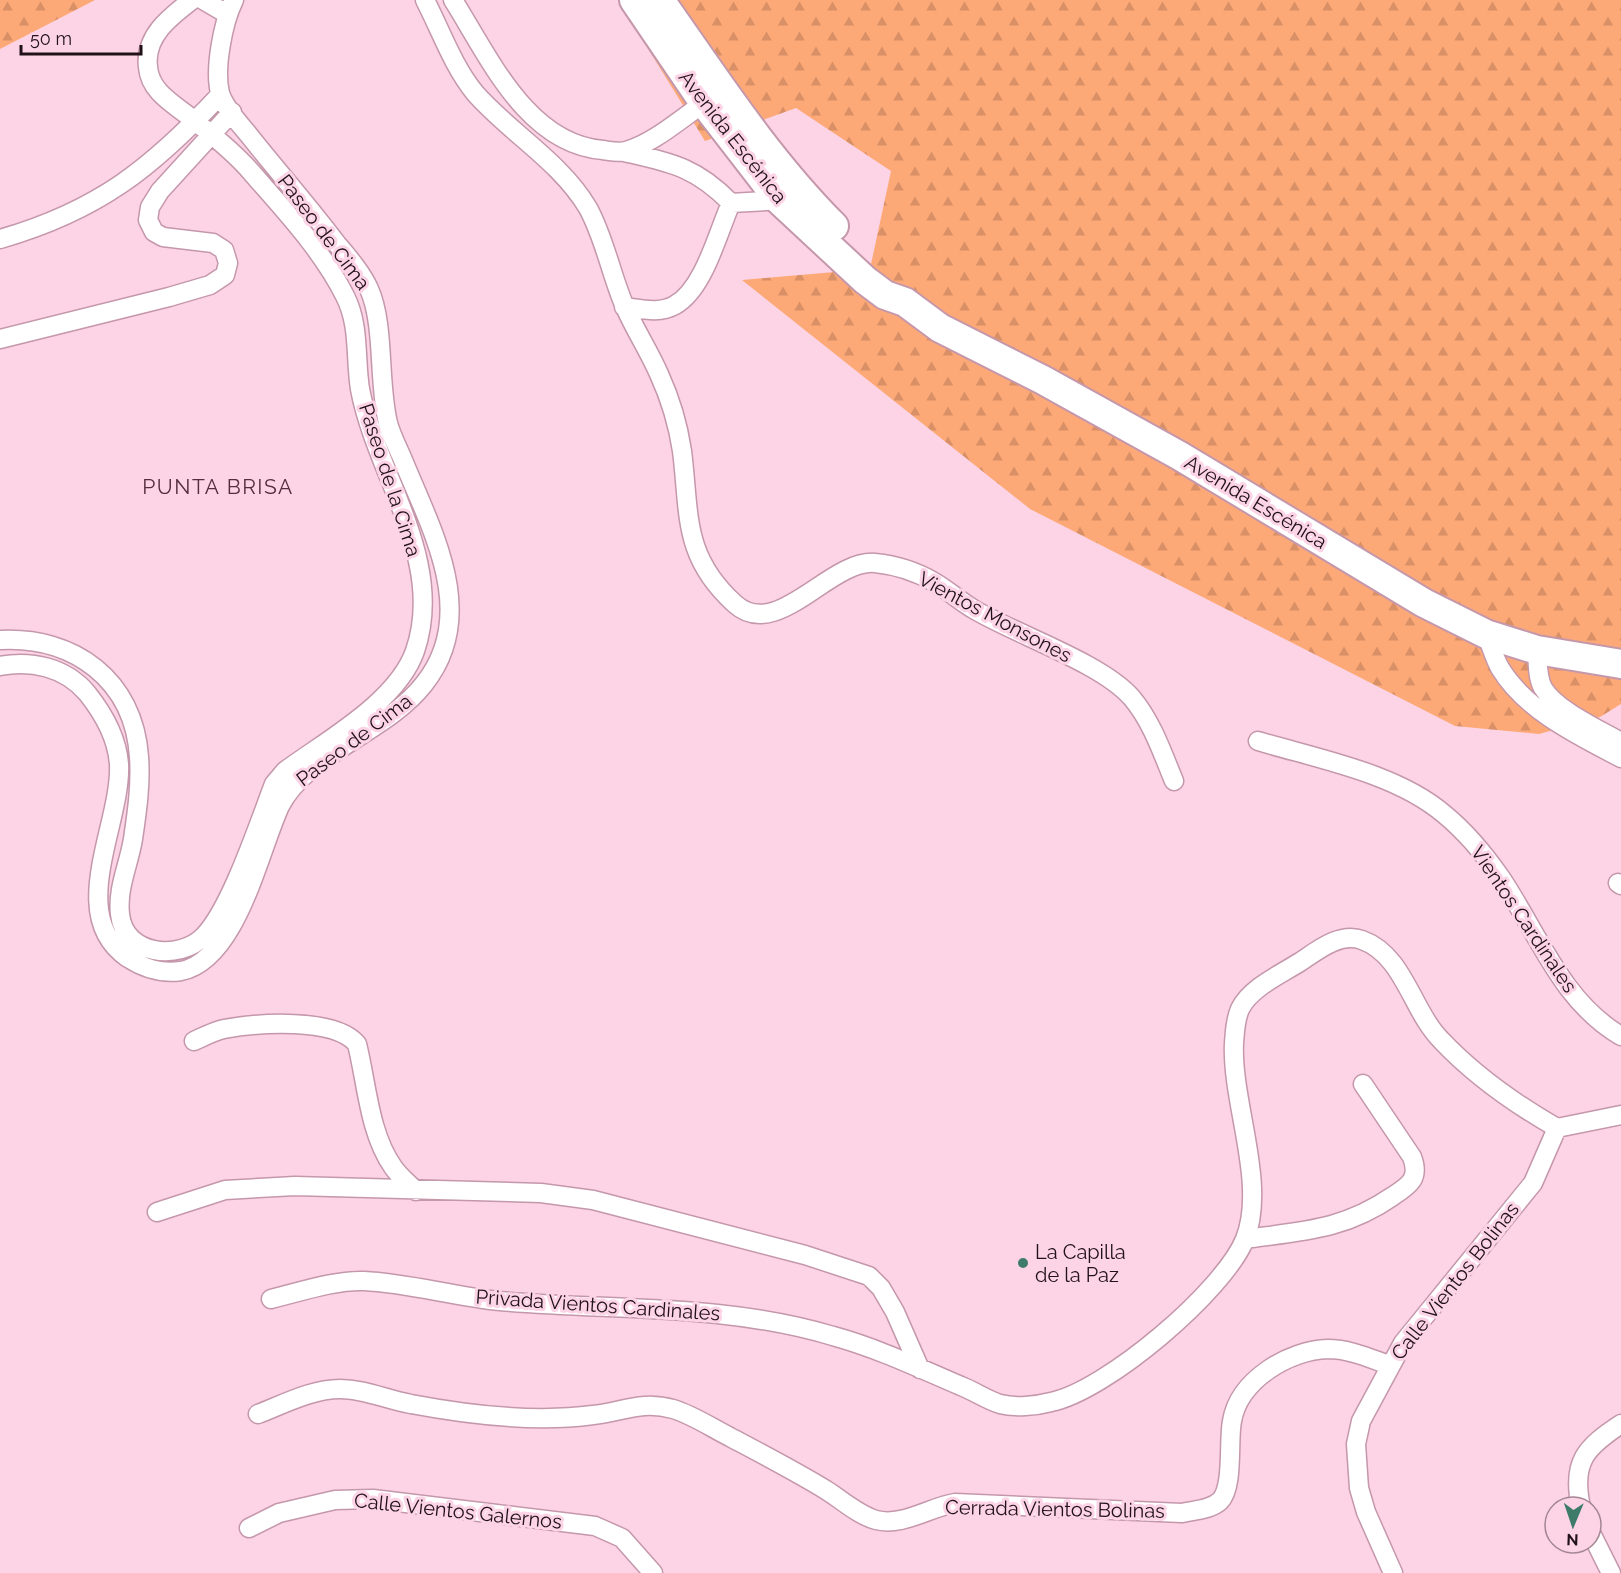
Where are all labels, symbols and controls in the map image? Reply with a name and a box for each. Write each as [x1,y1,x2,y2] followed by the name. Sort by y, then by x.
[21,18,141,56] scale bar
[30,28,72,49] text: 50 m
[674,66,792,208] street label: Avenida Escénica
[273,170,375,294] street label: Paseo de Cima
[354,400,426,560] street label: Paseo de la Cima
[1181,450,1331,554] street label: Avenida Escénica
[142,474,294,499] district label: PUNTA BRISA
[914,567,1076,667] street label: Vientos Monsones
[292,689,416,791] street label: Paseo de Cima
[1466,841,1582,997] street label: Vientos Cardinales
[1386,1197,1524,1365] street label: Calle Vientos Bolinas
[1035,1240,1126,1287] place label: La Capilla de la Paz
[1016,1256,1030,1270] marker: La Capilla de la Paz
[475,1284,721,1326] street label: Privada Vientos Cardinales
[353,1488,563,1534] street label: Calle Vientos Galernos
[945,1495,1165,1523] street label: Cerrada Vientos Bolinas
[1543,1495,1603,1555] north arrow
[1566,1530,1579,1549] text: N

